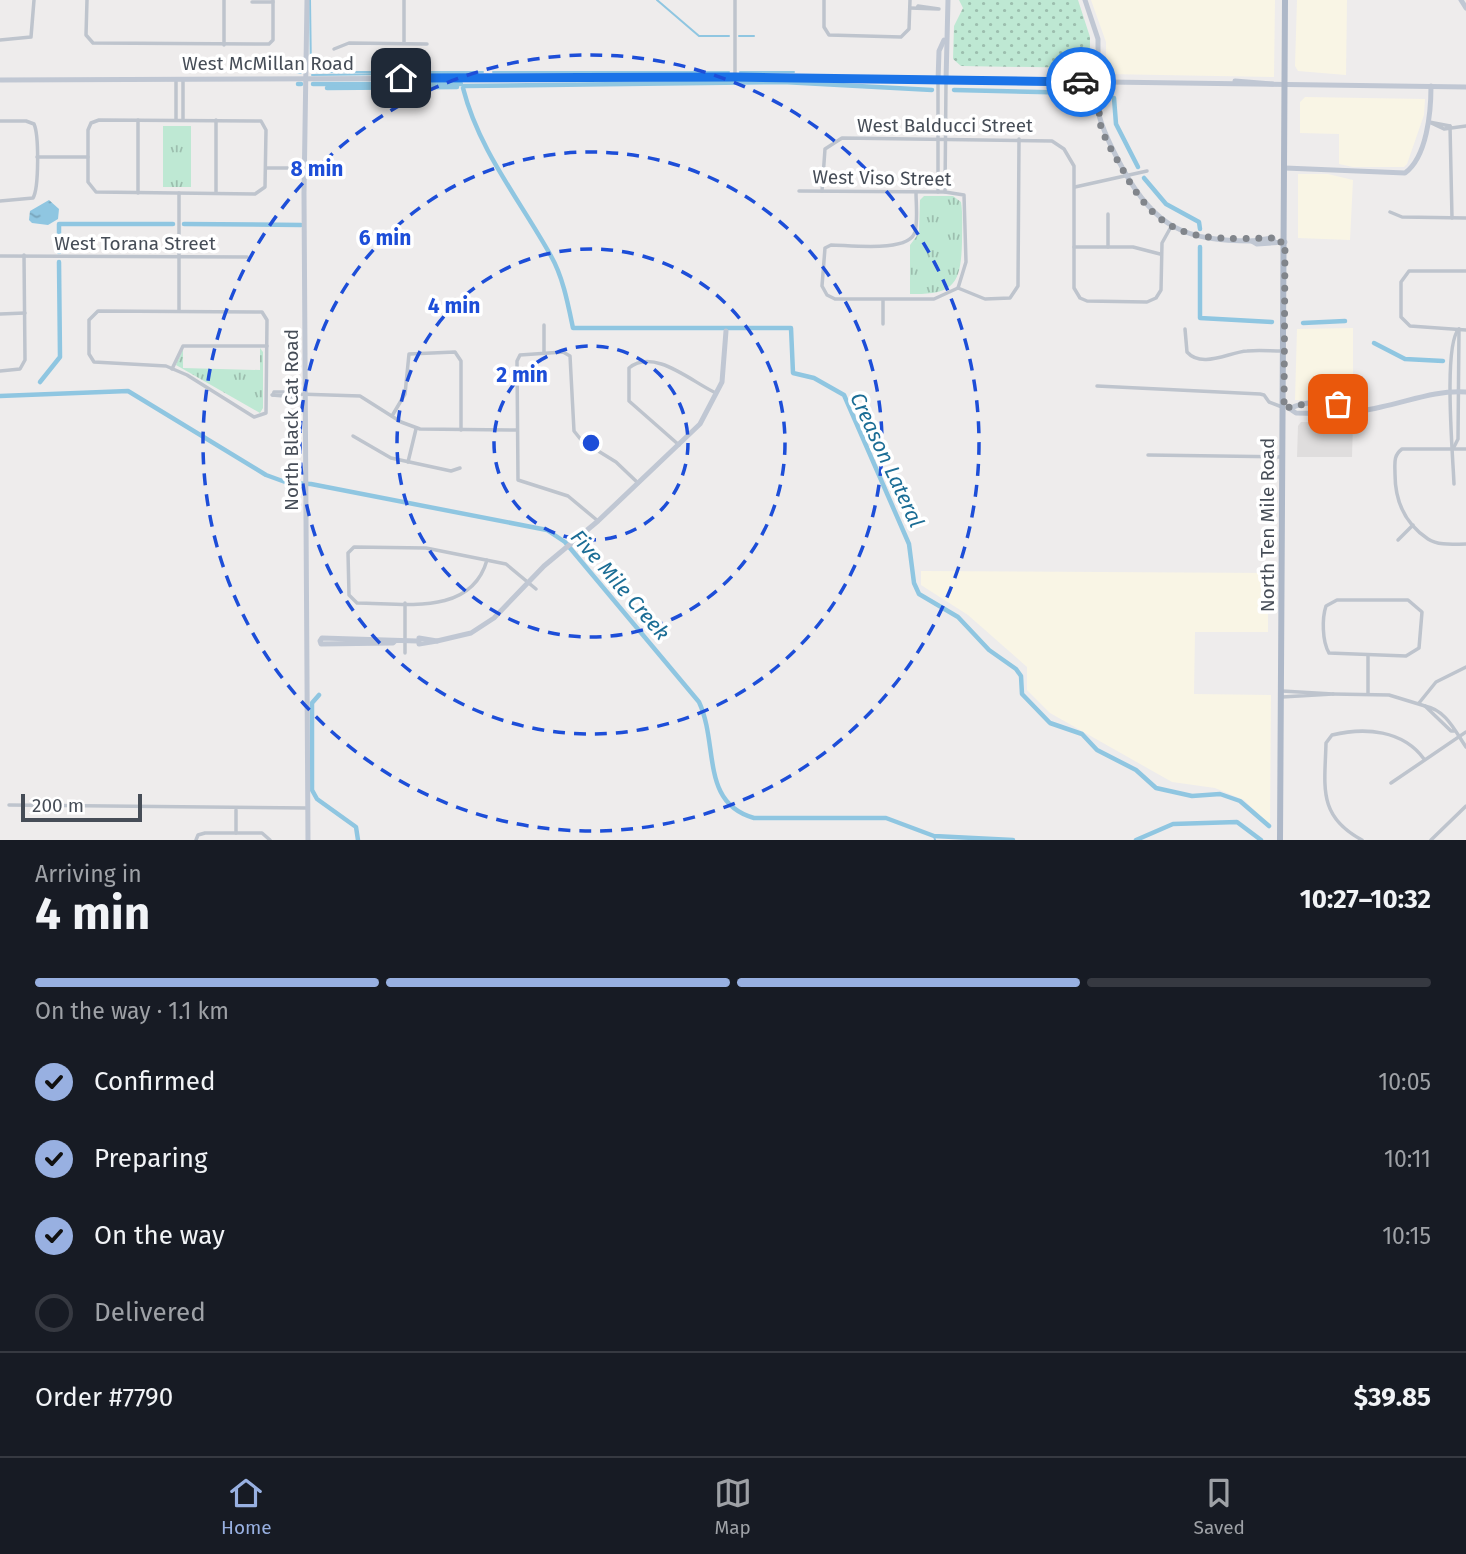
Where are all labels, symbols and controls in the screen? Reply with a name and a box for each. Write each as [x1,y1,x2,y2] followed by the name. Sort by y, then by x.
[1046,47,1116,117] courier
[371,48,431,108] pin
[182,52,354,75] street label: West McMillan Road
[382,59,420,97] icon: home
[1062,63,1100,101] icon: car
[857,114,1033,137] street label: West Balducci Street
[291,156,343,182] text: 8 min
[812,165,952,191] street label: West Viso Street
[359,225,411,251] text: 6 min
[54,232,216,255] street label: West Torana Street
[428,293,480,319] text: 4 min
[280,329,303,511] street label: North Black Cat Road
[496,362,548,388] text: 2 min
[1308,374,1368,434] pin
[1319,385,1357,423] icon: bag
[844,388,930,532] water label: Creason Lateral
[579,431,603,455] centre of rings
[1256,438,1279,612] street label: North Ten Mile Road
[565,524,675,646] water label: Five Mile Creek
[21,791,142,823] scale bar
[32,794,84,817] text: 200 m
[35,860,142,888] text: Arriving in
[1300,884,1431,915] text: 10:27–10:32
[35,886,150,941] text: 4 min
[35,997,229,1025] text: On the way · 1.1 km
[35,1063,73,1101] icon: check
[94,1066,215,1097] text: Confirmed
[1378,1068,1431,1096] text: 10:05
[35,1140,73,1178] icon: check
[94,1143,207,1174] text: Preparing
[1384,1145,1431,1173] text: 10:11
[35,1217,73,1255] icon: check
[94,1220,225,1251] text: On the way
[1382,1222,1431,1250] text: 10:15
[94,1297,206,1328] text: Delivered
[35,1382,173,1413] text: Order #7790
[1354,1382,1431,1413] text: $39.85
[221,1474,272,1539] tab: Home
[714,1474,752,1539] tab: Map
[1194,1474,1245,1539] tab: Saved

